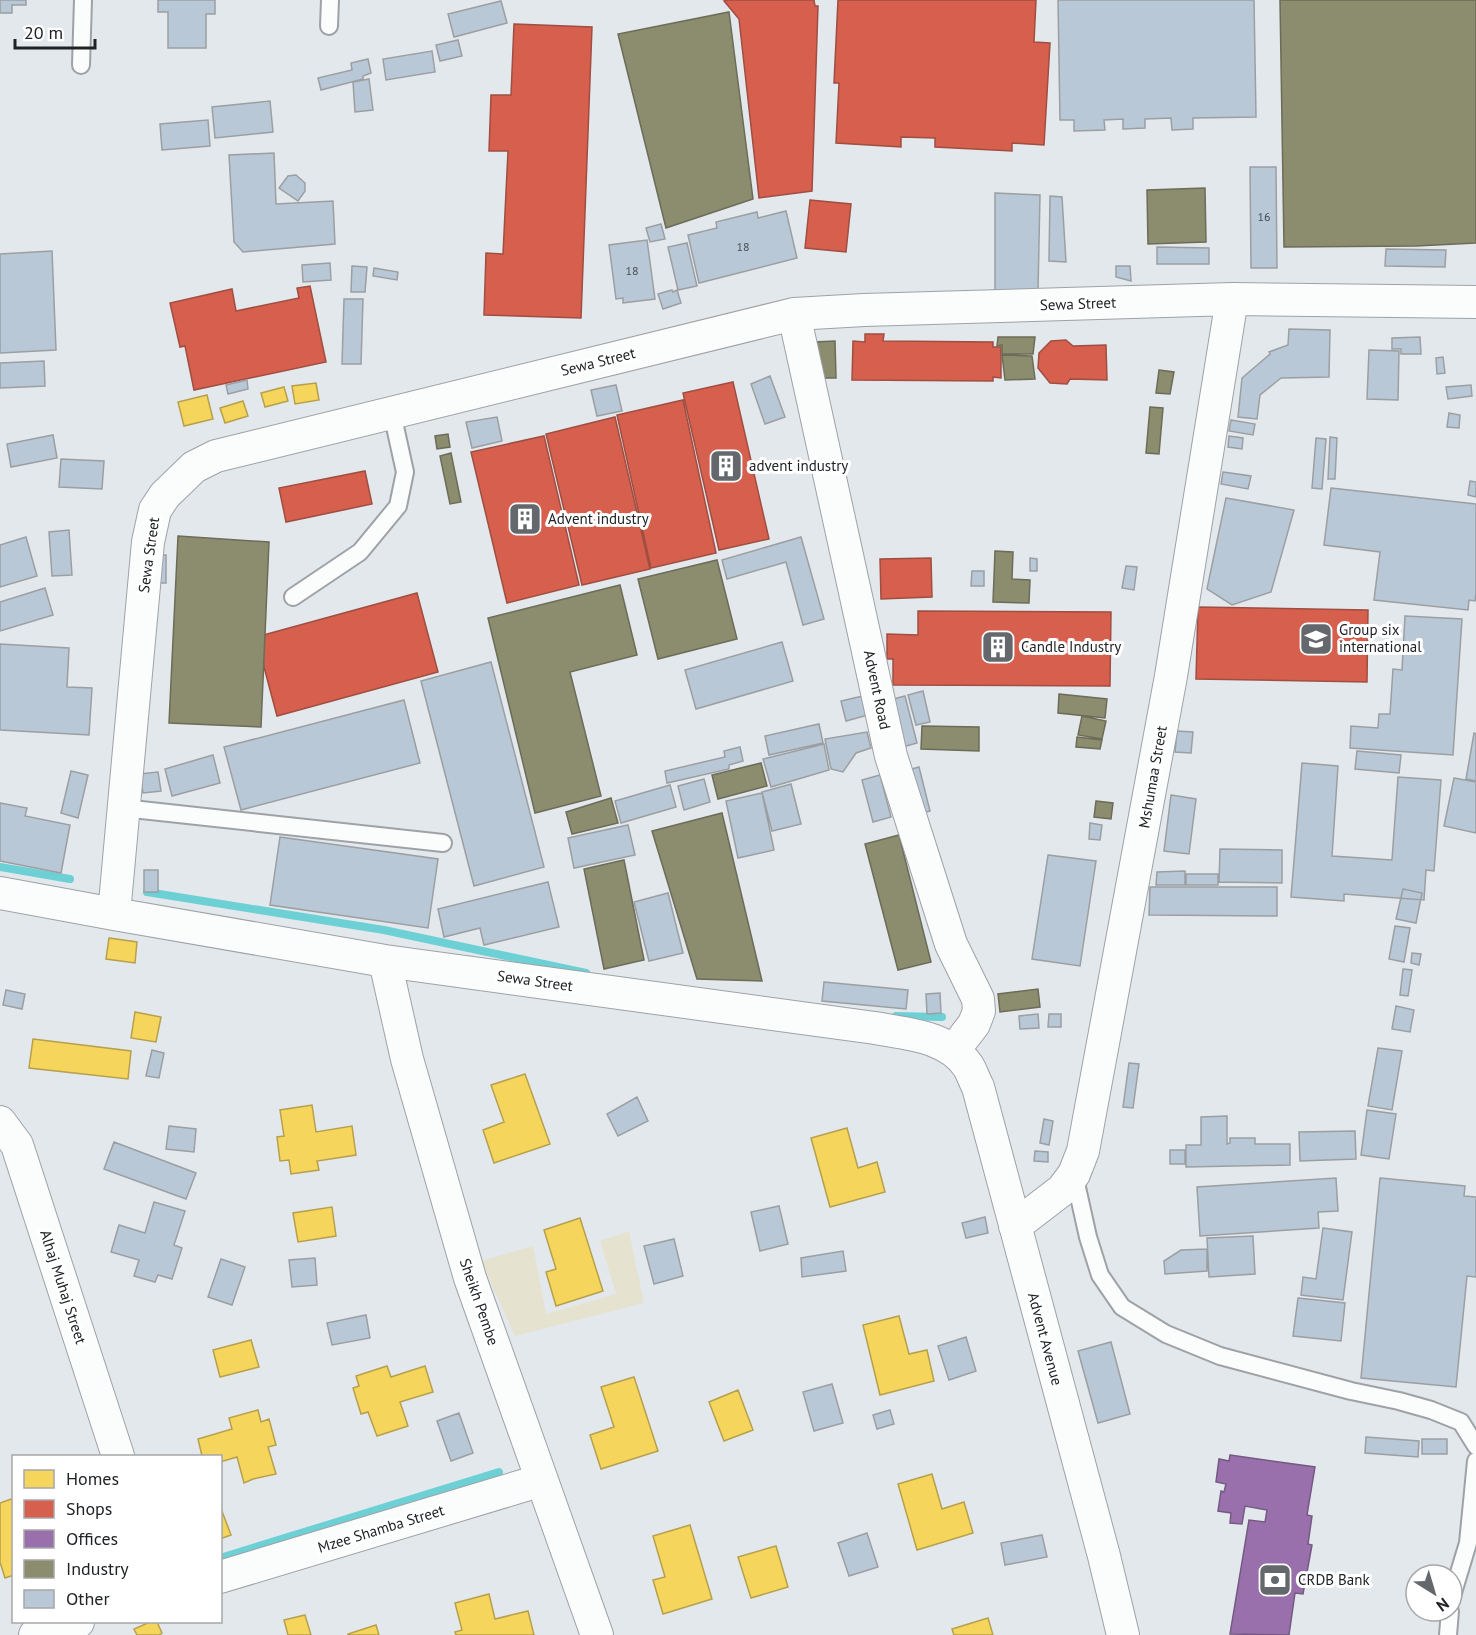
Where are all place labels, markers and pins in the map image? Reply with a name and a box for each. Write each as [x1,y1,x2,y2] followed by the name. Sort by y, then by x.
[708,448,744,484] building icon: advent industry
[749,456,848,475] place label: advent industry
[507,501,543,537] building icon: Advent industry
[548,509,649,528] place label: Advent industry
[1339,620,1422,656] place label: Group six international
[1298,621,1334,657] school or university icon: Group six international
[980,629,1016,665] building icon: Candle Industry
[1021,637,1121,656] place label: Candle Industry
[1257,1562,1293,1598] bank icon: CRDB Bank
[1298,1570,1370,1589] place label: CRDB Bank

